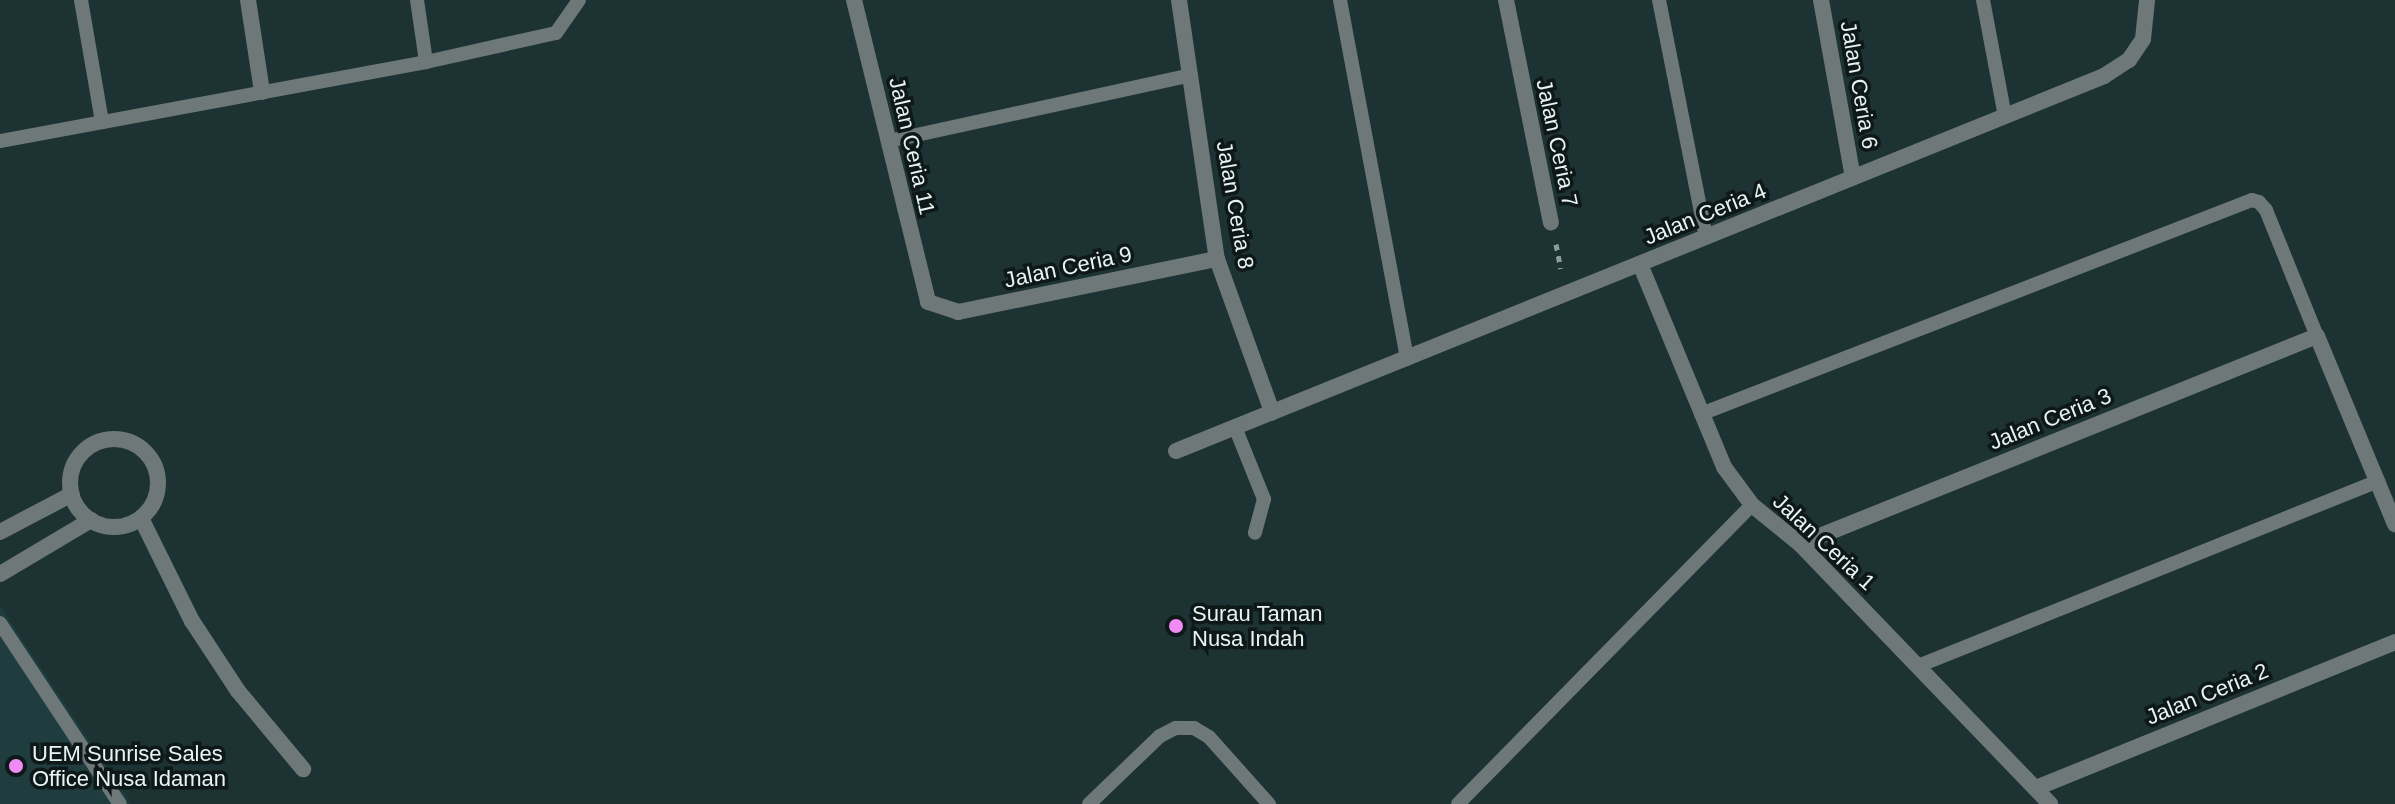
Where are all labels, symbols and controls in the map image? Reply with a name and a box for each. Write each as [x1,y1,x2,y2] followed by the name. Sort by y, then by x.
[1835,19,1883,151] street label: Jalan Ceria 6
[883,75,941,217] street label: Jalan Ceria 11
[1531,77,1583,209] street label: Jalan Ceria 7
[1211,139,1259,271] street label: Jalan Ceria 8
[1640,177,1770,251] street label: Jalan Ceria 4
[1002,241,1134,293] street label: Jalan Ceria 9
[1985,382,2115,456] street label: Jalan Ceria 3
[1768,488,1880,596] street label: Jalan Ceria 1
[1192,600,1323,652] place label: Surau Taman Nusa Indah
[1167,617,1185,635] marker: Surau Taman Nusa Indah
[2142,657,2272,731] street label: Jalan Ceria 2
[32,740,226,792] place label: UEM Sunrise Sales Office Nusa Idaman
[7,757,25,775] marker: UEM Sunrise Sales Office Nusa Idaman

